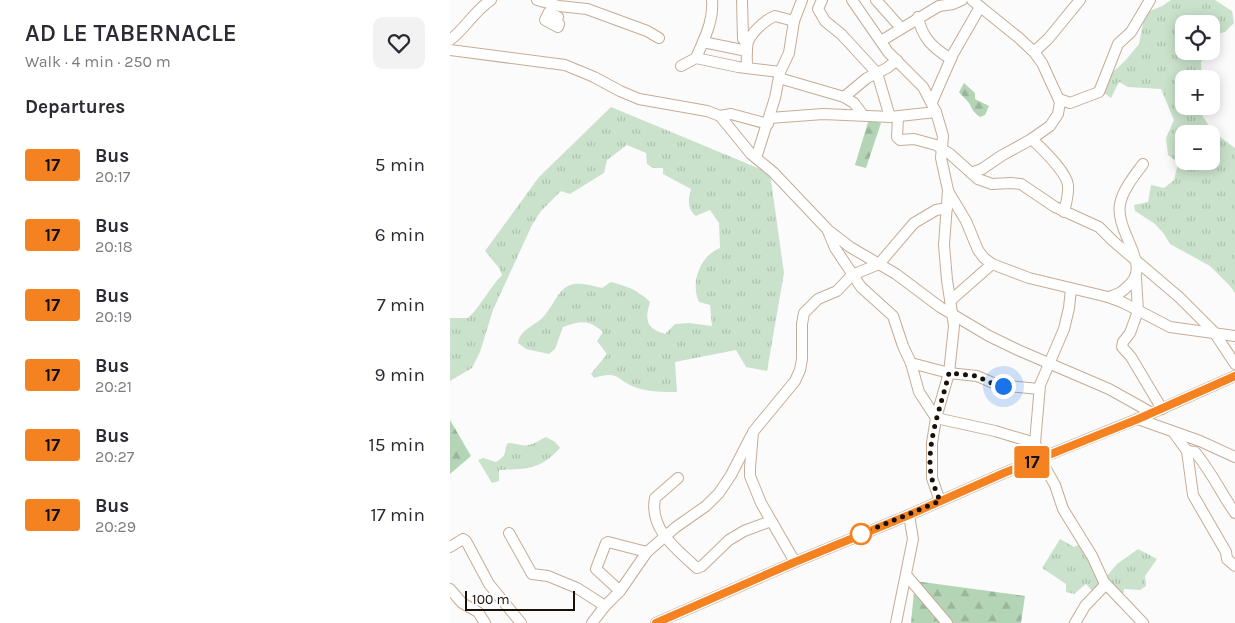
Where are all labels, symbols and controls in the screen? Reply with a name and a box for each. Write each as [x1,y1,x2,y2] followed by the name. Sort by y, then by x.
[1175,15,1220,170] map controls
[1175,15,1220,60] button: locate
[373,17,425,69] button: heart
[25,19,237,47] text: AD LE TABERNACLE
[25,52,171,71] text: Walk · 4 min · 250 m
[1175,70,1220,115] button: +
[25,96,125,118] text: Departures
[1175,125,1220,170] button: −
[95,145,129,167] text: Bus
[45,154,60,176] text: 17
[375,154,425,176] text: 5 min
[95,167,130,186] text: 20:17
[95,215,129,237] text: Bus
[45,224,60,246] text: 17
[375,224,425,246] text: 6 min
[95,237,133,256] text: 20:18
[95,285,129,307] text: Bus
[45,294,60,316] text: 17
[377,294,425,316] text: 7 min
[95,307,132,326] text: 20:19
[95,355,129,377] text: Bus
[45,364,60,386] text: 17
[375,364,425,386] text: 9 min
[991,374,1016,399] your location
[95,377,132,396] text: 20:21
[95,425,129,447] text: Bus
[45,434,60,456] text: 17
[369,434,425,456] text: 15 min
[1010,446,1054,478] line badge: 17
[95,447,134,466] text: 20:27
[1024,451,1040,473] text: 17
[95,495,129,517] text: Bus
[45,504,60,526] text: 17
[370,504,425,526] text: 17 min
[95,517,136,536] text: 20:29
[850,523,872,545] unlabelled marker
[465,588,575,611] scale bar
[472,591,510,608] text: 100 m

